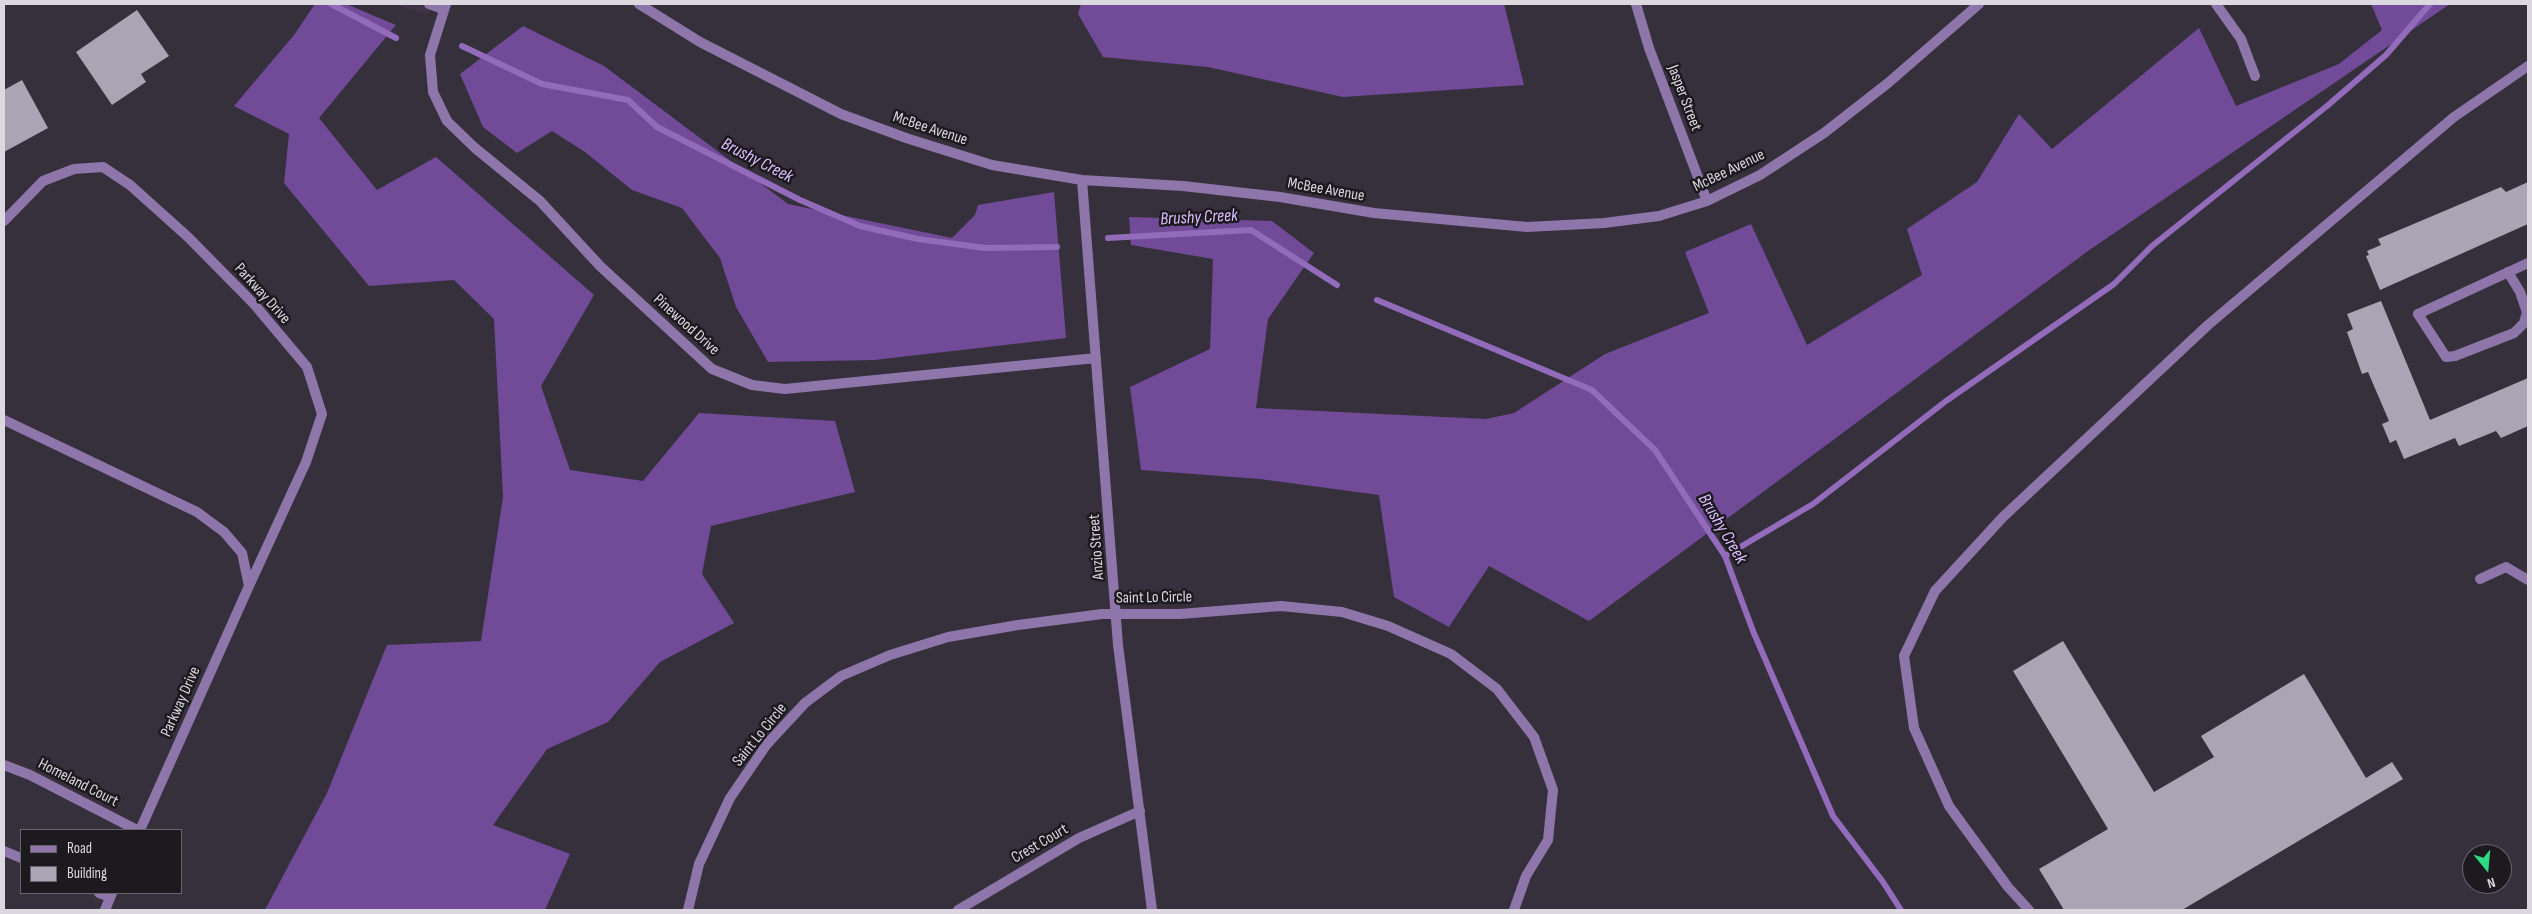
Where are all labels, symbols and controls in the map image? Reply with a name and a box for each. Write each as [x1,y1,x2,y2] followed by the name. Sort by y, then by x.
[1663,62,1705,134] street label: Jasper Street
[890,108,970,150] street label: McBee Avenue
[717,134,797,188] water label: Brushy Creek
[1690,145,1768,197] street label: McBee Avenue
[1286,174,1366,206] street label: McBee Avenue
[1160,205,1238,231] water label: Brushy Creek
[230,260,294,328] street label: Parkway Drive
[649,290,723,360] street label: Pinewood Drive
[1693,490,1751,568] water label: Brushy Creek
[1085,514,1109,580] street label: Anzio Street
[1116,588,1192,608] street label: Saint Lo Circle
[157,664,205,740] street label: Parkway Drive
[729,699,791,771] street label: Saint Lo Circle
[35,755,121,811] street label: Homeland Court
[1008,820,1072,868] street label: Crest Court
[20,829,182,894] legend
[67,839,92,858] text: Road
[2462,844,2512,894] north arrow
[67,864,107,883] text: Building
[2485,874,2497,892] text: N

